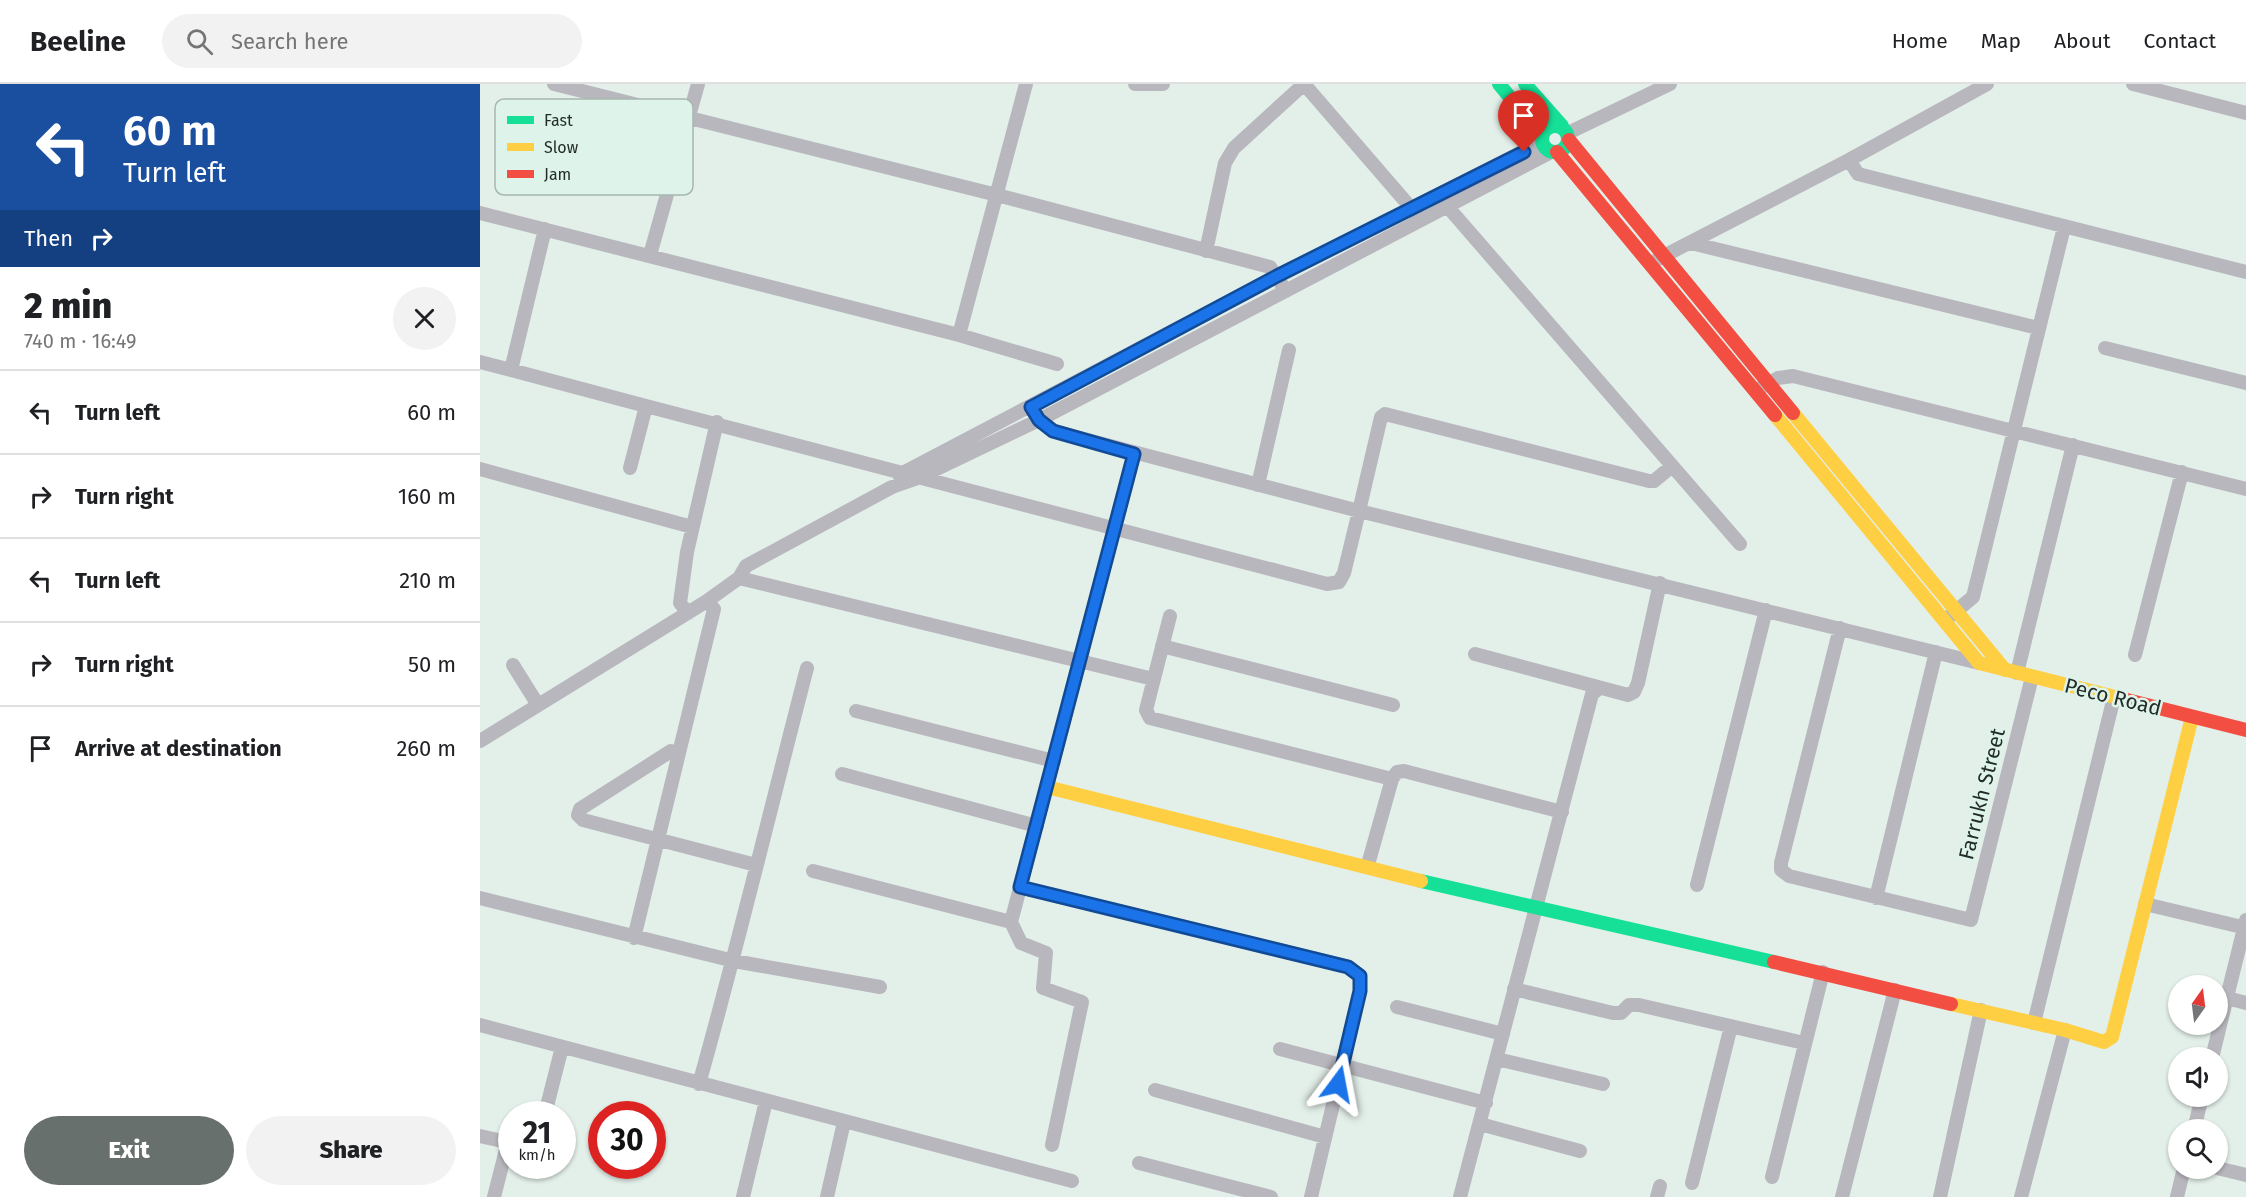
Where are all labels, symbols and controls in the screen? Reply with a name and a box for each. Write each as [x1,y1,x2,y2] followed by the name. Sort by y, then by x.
[162,14,582,68] search box
[30,25,126,58] text: Beeline
[183,25,216,58] icon: search
[231,28,349,55] text: Search here
[1892,28,1948,54] text: Home
[1981,28,2021,54] text: Map
[2054,28,2111,54] text: About
[2144,28,2216,54] text: Contact
[1498,90,1549,152] pin
[495,99,693,195] legend
[1507,99,1540,132] icon: arrive
[123,106,217,156] text: 60 m
[24,108,102,186] icon: left
[544,111,573,130] text: Fast
[544,138,579,157] text: Slow
[123,157,226,189] text: Turn left
[544,165,571,184] text: Jam
[85,222,118,255] icon: right
[24,225,73,252] text: Then
[24,284,112,328] text: 2 min
[393,287,456,350] button: close
[24,329,136,353] text: 740 m · 16:49
[24,396,57,429] icon: left
[75,399,160,426] text: Turn left
[407,399,456,426] text: 60 m
[24,480,57,513] icon: right
[75,483,174,510] text: Turn right
[398,483,456,510] text: 160 m
[24,564,57,597] icon: left
[75,567,160,594] text: Turn left
[399,567,456,594] text: 210 m
[24,648,57,681] icon: right
[75,651,174,678] text: Turn right
[408,651,456,678] text: 50 m
[2062,672,2164,722] street label: Peco Road
[1953,725,2011,862] street label: Farrukh Street
[24,732,57,765] icon: arrive
[75,735,282,762] text: Arrive at destination
[396,735,456,762] text: 260 m
[2168,975,2228,1035] north arrow
[2168,975,2228,1179] map controls
[2168,1047,2228,1107] button: sound
[1306,1052,1370,1116] position arrow
[588,1101,666,1179] speed limit sign: 30
[523,1115,551,1151] text: 21
[24,1116,234,1185] button: Exit
[246,1116,456,1185] button: Share
[2168,1119,2228,1179] button: search
[518,1146,556,1164] text: km/h

